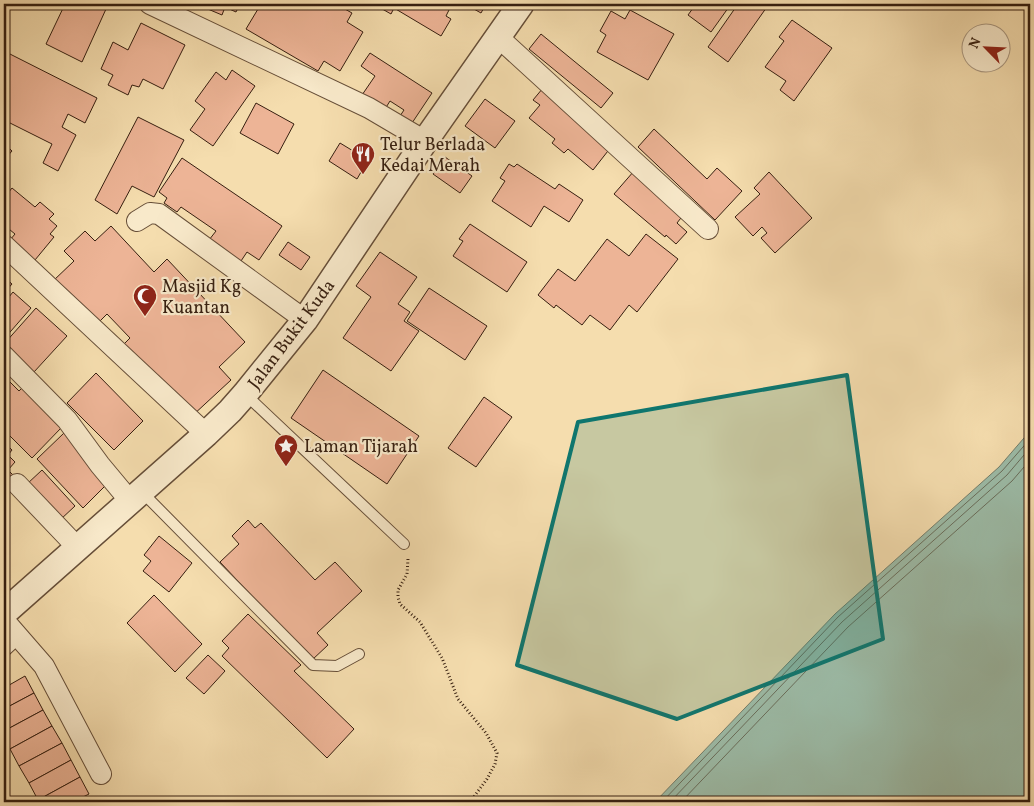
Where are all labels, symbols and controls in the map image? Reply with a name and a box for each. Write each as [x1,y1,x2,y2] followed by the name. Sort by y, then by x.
[962,22,1012,72] north arrow
[965,35,986,52] text: N
[380,133,485,179] place label: Telur Berlada Kedai Merah
[350,141,376,175] restaurant icon: Telur Berlada Kedai Merah
[162,275,241,321] place label: Masjid Kg Kuantan
[243,275,342,395] street label: Jalan Bukit Kuda
[132,283,158,317] mosque icon: Masjid Kg Kuantan
[273,433,299,467] place icon: Laman Tijarah
[304,435,418,460] place label: Laman Tijarah

